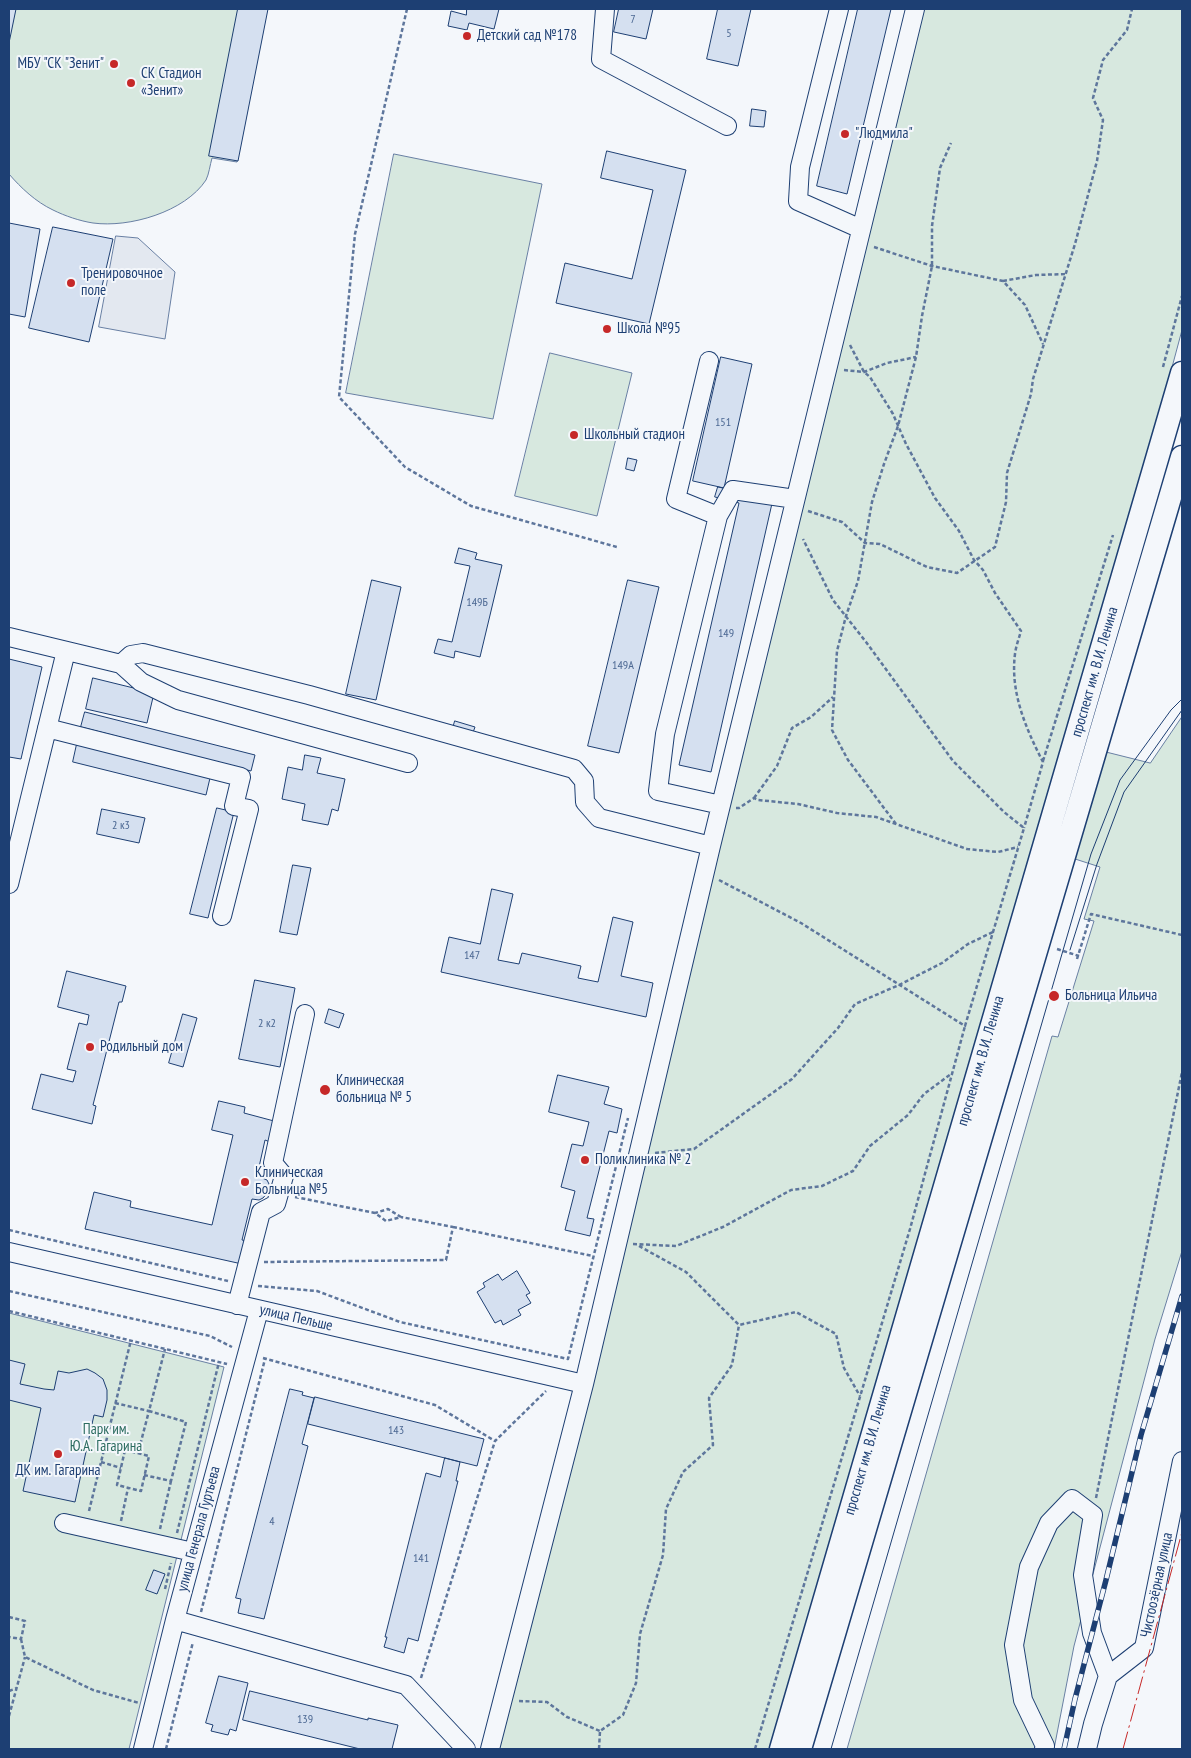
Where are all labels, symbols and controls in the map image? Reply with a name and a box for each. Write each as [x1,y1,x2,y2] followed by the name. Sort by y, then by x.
[630,13,636,27] house number: 7
[477,27,577,45] place label: Детский сад №178
[726,27,732,41] house number: 5
[461,30,473,42] marker: Детский сад №178
[17,55,104,73] place label: МБУ "СК "Зенит"
[108,58,120,70] marker: МБУ "СК "Зенит"
[141,65,202,100] place label: СК Стадион «Зенит»
[125,77,137,89] marker: СК Стадион «Зенит»
[855,125,913,143] place label: "Людмила"
[839,128,851,140] marker: "Людмила"
[81,265,163,300] place label: Тренировочное поле
[65,277,77,289] marker: Тренировочное поле
[617,320,681,338] place label: Школа №95
[601,323,613,335] marker: Школа №95
[715,416,731,430] house number: 151
[584,426,685,444] place label: Школьный стадион
[568,429,580,441] marker: Школьный стадион
[466,596,488,610] house number: 149Б
[1068,605,1122,739] street label: проспект им. В.И. Ленина
[718,627,734,641] house number: 149
[612,659,634,673] house number: 149А
[112,819,130,833] house number: 2 к3
[464,949,480,963] house number: 147
[1065,987,1157,1005] place label: Больница Ильича
[1047,989,1061,1003] marker: Больница Ильича
[954,994,1008,1128] street label: проспект им. В.И. Ленина
[258,1017,276,1031] house number: 2 к2
[100,1038,183,1056] place label: Родильный дом
[84,1041,96,1053] marker: Родильный дом
[336,1072,412,1107] place label: Клиническая больница № 5
[318,1083,332,1097] marker: Клиническая больница № 5
[595,1151,691,1169] place label: Поликлиника № 2
[579,1154,591,1166] marker: Поликлиника № 2
[255,1164,328,1199] place label: Клиническая Больница №5
[239,1176,251,1188] marker: Клиническая Больница №5
[258,1301,334,1335] street label: улица Пельше
[841,1383,895,1517] street label: проспект им. В.И. Ленина
[70,1421,142,1456] park label: Парк им. Ю.А. Гагарина
[388,1424,404,1438] house number: 143
[52,1448,64,1460] marker: ДК им. Гагарина
[15,1462,101,1480] place label: ДК им. Гагарина
[174,1464,224,1594] street label: улица Генерала Гуртьева
[269,1515,275,1529] house number: 4
[1137,1531,1177,1639] street label: Чистоозёрная улица
[413,1552,429,1566] house number: 141
[297,1713,313,1727] house number: 139

